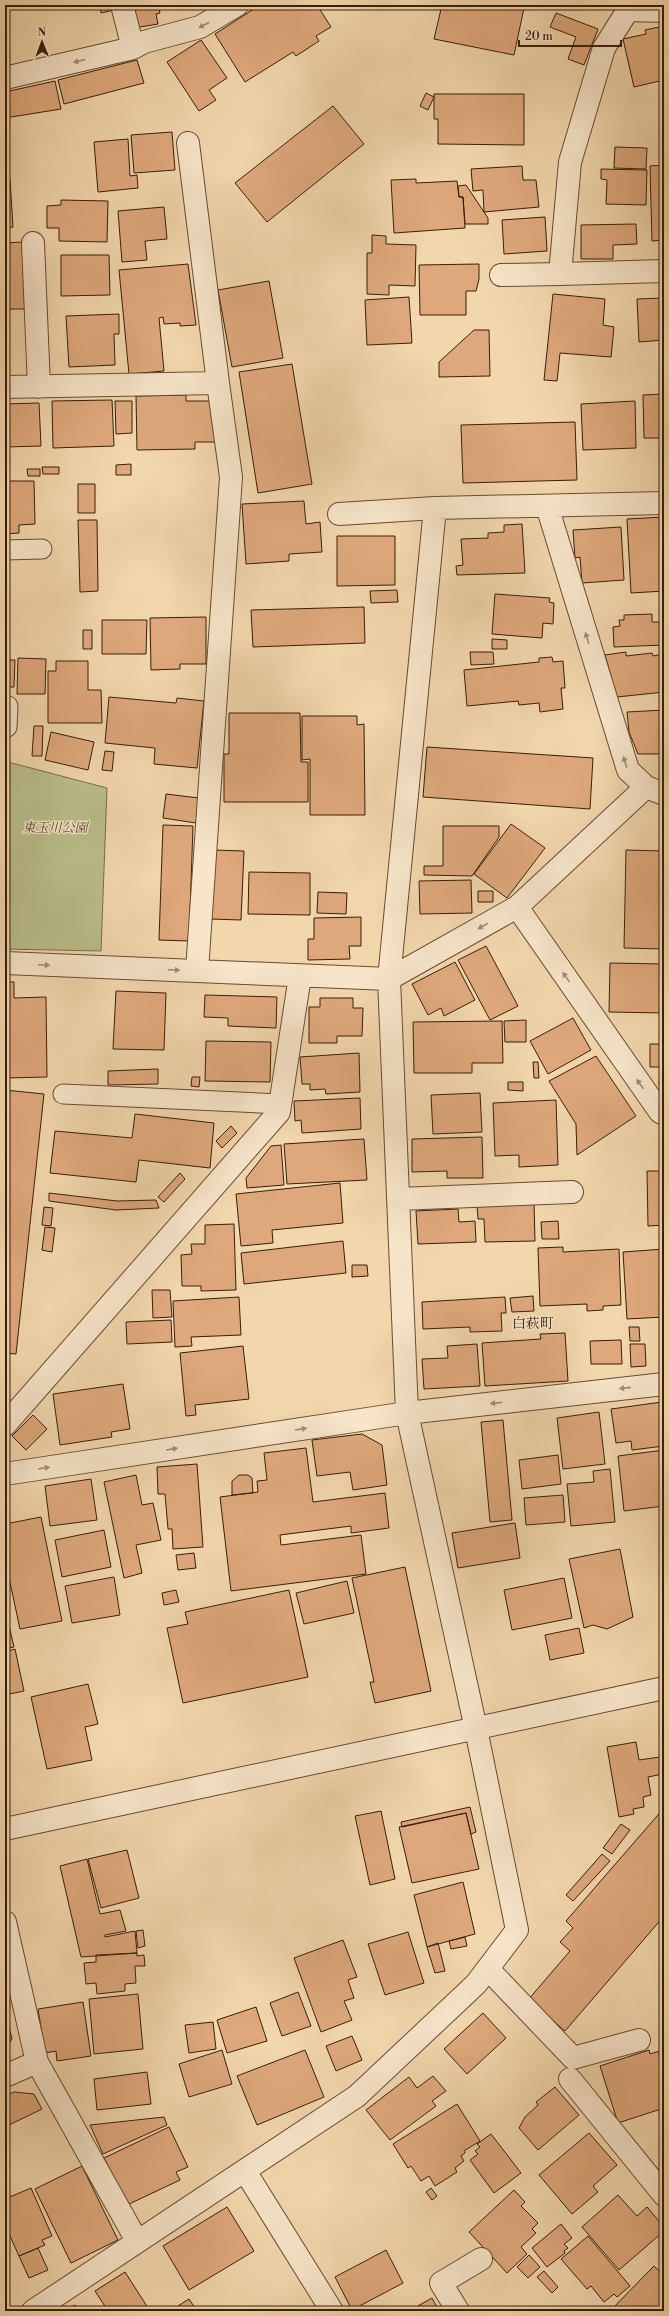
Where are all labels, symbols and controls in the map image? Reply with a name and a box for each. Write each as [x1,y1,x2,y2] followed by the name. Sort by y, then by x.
[22,22,62,62] north arrow
[198,22,209,28] one-way arrow
[519,22,621,48] scale bar
[37,26,47,40] text: N
[525,29,553,44] text: 20 m
[73,58,85,64] one-way arrow
[584,631,590,643] one-way arrow
[622,756,628,768] one-way arrow
[22,820,89,836] park label: 東玉川公園
[477,922,489,929] one-way arrow
[38,961,50,968] one-way arrow
[168,967,181,973] one-way arrow
[562,972,570,982] one-way arrow
[636,1079,644,1089] one-way arrow
[512,1315,554,1333] district label: 白萩町
[619,1385,631,1392] one-way arrow
[490,1400,502,1406] one-way arrow
[294,1426,307,1432] one-way arrow
[166,1446,178,1452] one-way arrow
[37,1465,50,1471] one-way arrow

